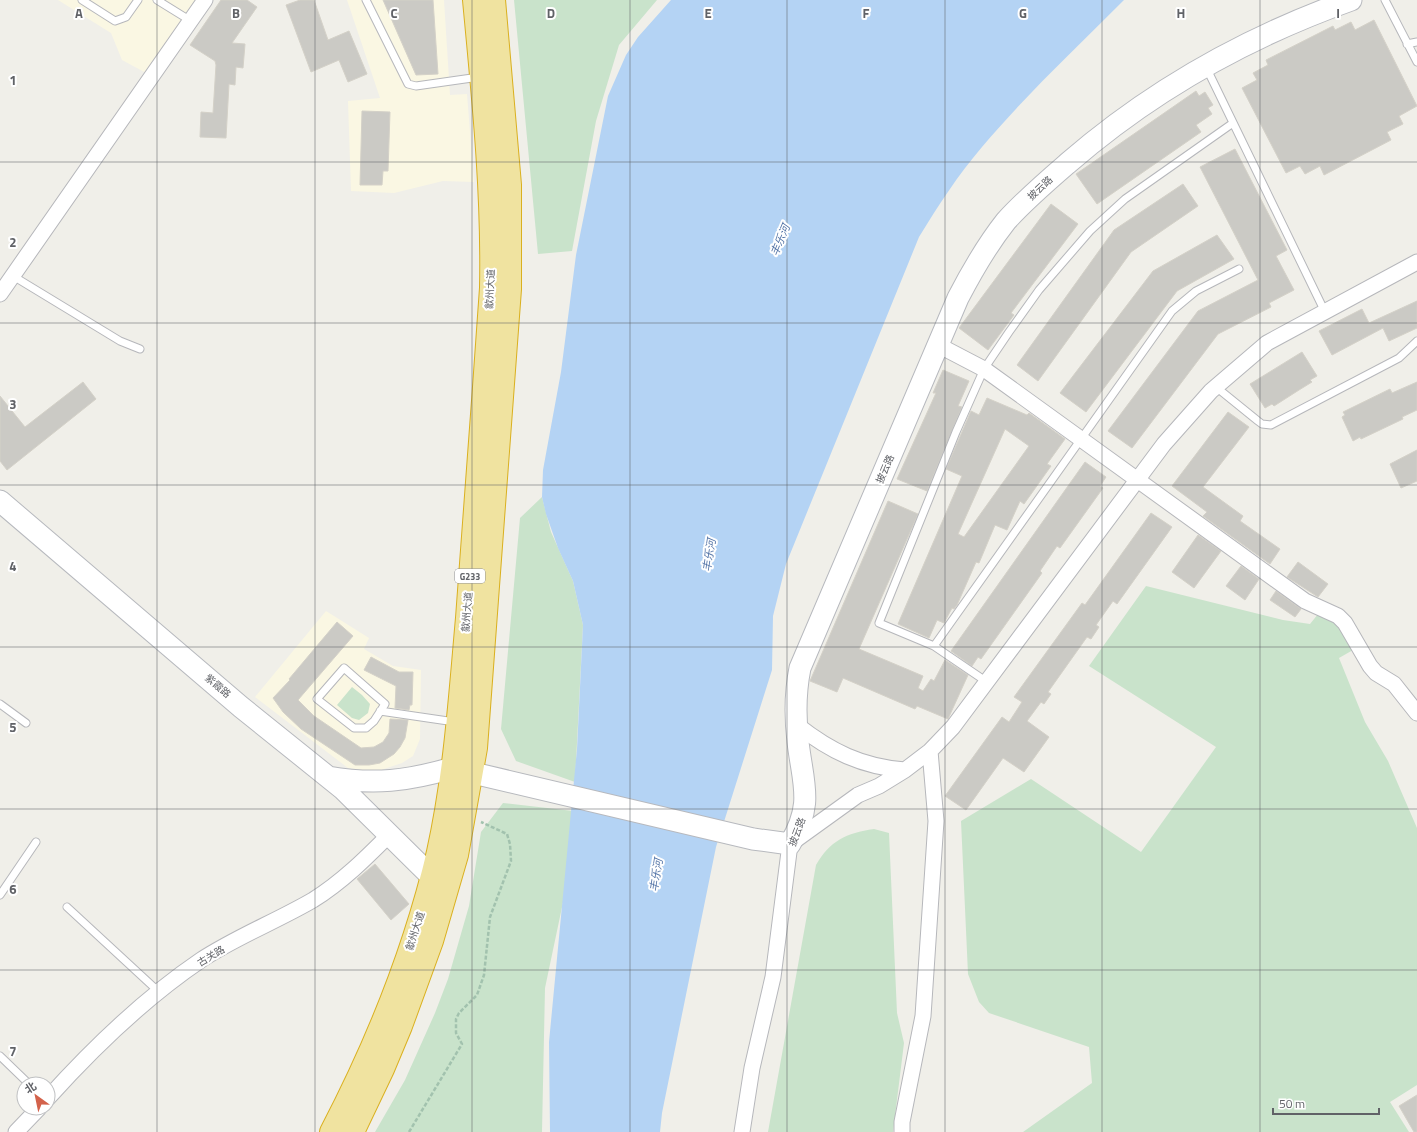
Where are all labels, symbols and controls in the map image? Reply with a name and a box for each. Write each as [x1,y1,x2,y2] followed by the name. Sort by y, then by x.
[75,3,83,23] text: A
[232,3,240,23] text: B
[390,3,398,23] text: C
[547,3,555,23] text: D
[704,3,712,23] text: E
[863,3,870,23] text: F
[1019,3,1027,23] text: G
[1177,3,1185,23] text: H
[1336,3,1340,23] text: I
[9,70,17,90] text: 1
[1024,172,1056,204] street label: 披云路
[766,220,795,258] water label: 丰乐河
[9,232,17,252] text: 2
[481,269,499,309] street label: 歙州大道
[9,394,17,414] text: 3
[872,452,898,486] street label: 披云路
[699,535,720,573] water label: 丰乐河
[9,556,17,576] text: 4
[455,569,485,583] road number: G233
[458,591,476,633] street label: 歙州大道
[202,671,234,701] street label: 紫霞路
[9,717,17,737] text: 5
[785,815,809,849] street label: 披云路
[646,855,667,893] water label: 丰乐河
[9,879,17,899] text: 6
[402,910,428,952] street label: 歙州大道
[194,942,228,970] street label: 古关路
[9,1041,17,1061] text: 7
[16,1076,56,1116] north arrow
[22,1078,40,1097] text: 北
[1273,1090,1379,1116] scale bar
[1279,1094,1305,1113] text: 50 m

